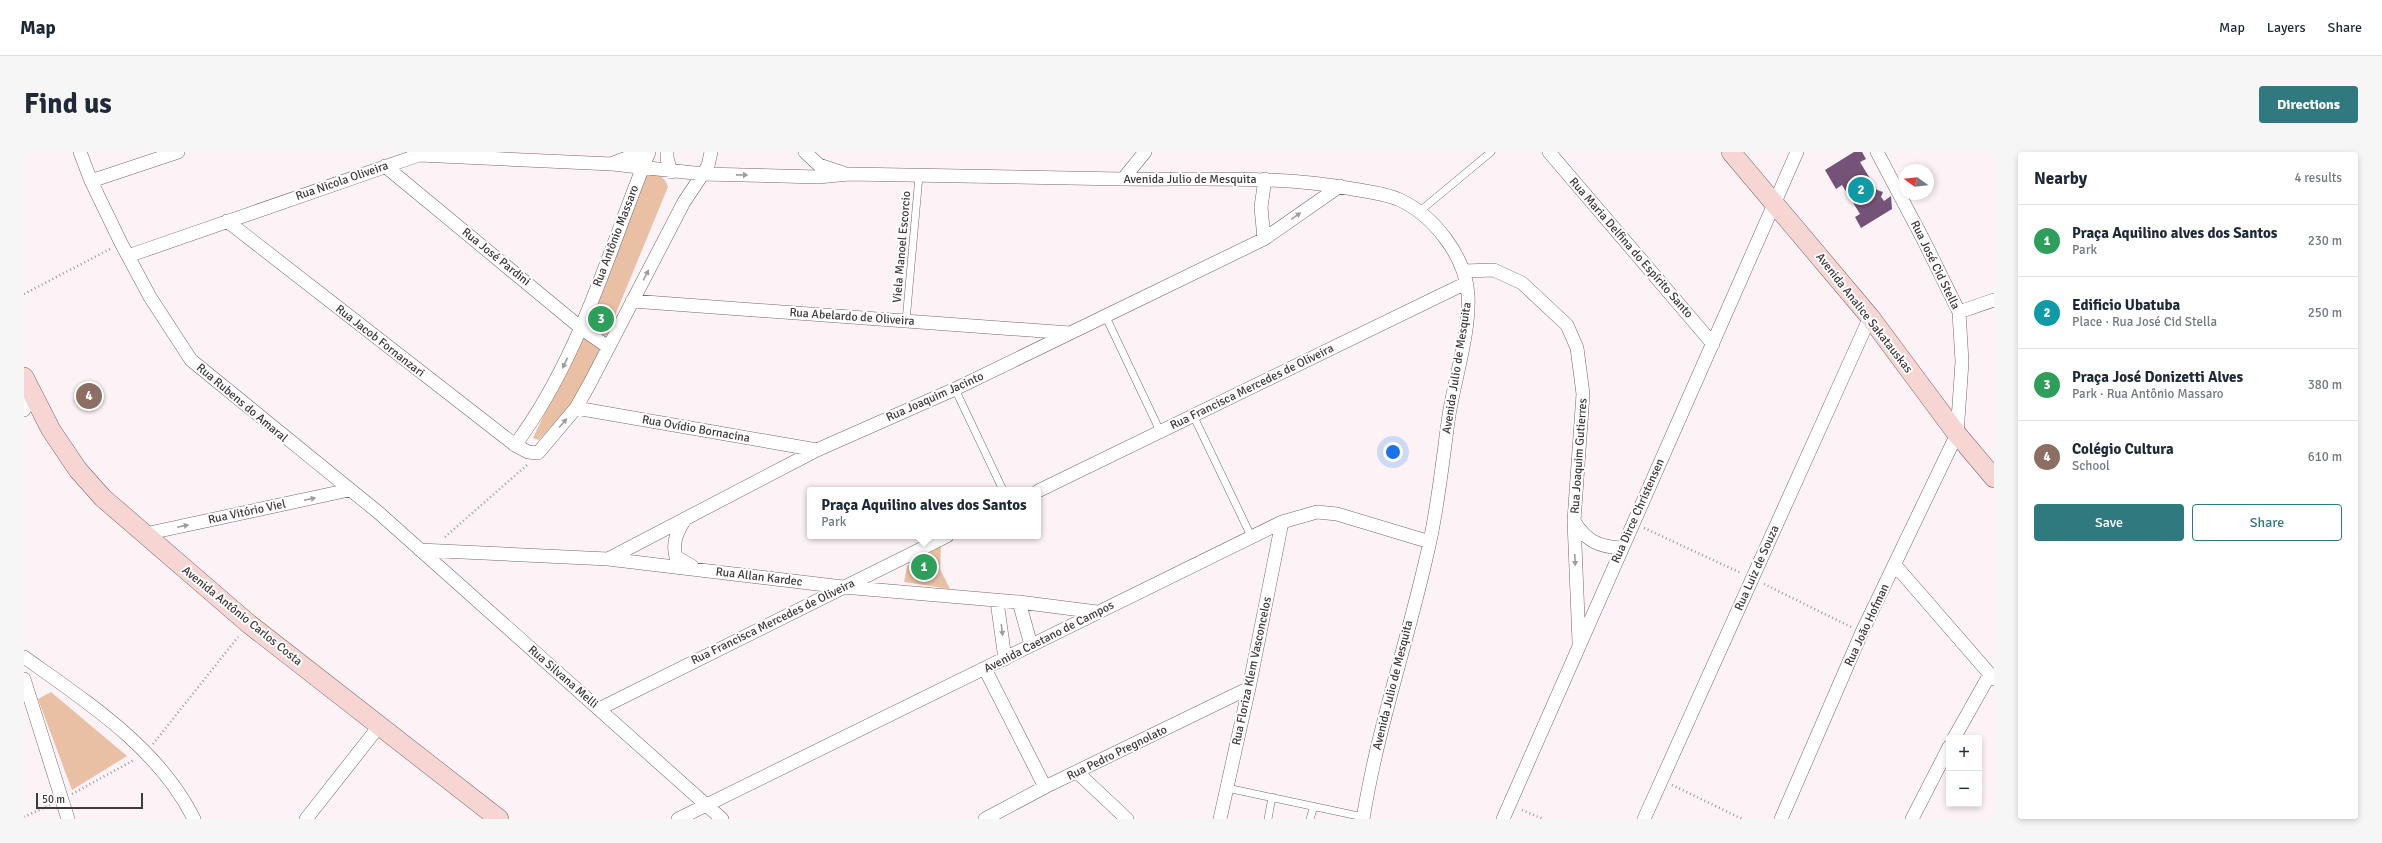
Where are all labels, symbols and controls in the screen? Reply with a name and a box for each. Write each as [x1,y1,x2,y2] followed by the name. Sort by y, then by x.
[20,16,56,40] text: Map
[2219,19,2245,36] text: Map
[2267,19,2306,36] text: Layers
[2328,19,2362,36] text: Share
[2259,86,2358,123] button: Directions
[24,87,112,121] text: Find us
[294,158,390,204] street label: Rua Nicola Oliveira
[1898,164,1934,200] north arrow
[2034,168,2087,189] text: Nearby
[2294,170,2342,186] text: 4 results
[736,172,749,178] one-way arrow
[1123,172,1257,187] street label: Avenida Julio de Mesquita
[1566,175,1696,321] street label: Rua Maria Delfina do Espírito Santo
[1848,175,1874,205] pin: 2
[590,183,642,289] street label: Rua Antônio Massaro
[890,190,914,304] street label: Viela Manoel Escorcio
[1291,212,1302,220] one-way arrow
[1907,218,1963,312] street label: Rua José Cid Stella
[2072,224,2278,242] text: Praça Aquilino alves dos Santos
[459,225,533,289] street label: Rua José Pardini
[2043,233,2051,249] text: 1
[2308,233,2342,249] text: 230 m
[2072,242,2097,258] text: Park
[1812,250,1916,376] street label: Avenida Analice Sakatauskas
[642,269,649,281] one-way arrow
[2072,296,2180,314] text: Edificio Ubatuba
[332,301,428,381] street label: Rua Jacob Fornanzari
[1439,301,1475,435] street label: Avenida Julio de Mesquita
[588,304,614,334] pin: 3
[789,305,915,329] street label: Rua Abelardo de Oliveira
[2043,305,2051,321] text: 2
[2308,305,2342,321] text: 250 m
[2072,314,2217,330] text: Place · Rua José Cid Stella
[1168,341,1336,433] street label: Rua Francisca Mercedes de Oliveira
[562,357,568,369] one-way arrow
[193,360,291,446] street label: Rua Rubens do Amaral
[2072,368,2243,386] text: Praça José Donizetti Alves
[884,369,986,425] street label: Rua Joaquim Jacinto
[2043,377,2051,393] text: 3
[2308,377,2342,393] text: 380 m
[76,381,102,411] pin: 4
[2072,386,2224,402] text: Park · Rua Antônio Massaro
[1567,398,1591,514] street label: Rua Joaquim Gutierres
[641,412,751,446] street label: Rua Ovídio Bornacina
[558,418,567,429] one-way arrow
[2072,440,2174,458] text: Colégio Cultura
[1383,442,1403,462] your location
[2043,449,2051,465] text: 4
[2308,449,2342,465] text: 610 m
[1608,456,1668,566] street label: Rua Dirce Christensen
[2072,458,2110,474] text: School
[807,487,1041,539] popup
[304,495,316,501] one-way arrow
[207,496,288,528] street label: Rua Vitório Viel
[821,496,1027,514] text: Praça Aquilino alves dos Santos
[2034,504,2184,541] button: Save
[2192,504,2342,541] button: Share
[821,514,846,530] text: Park
[177,522,189,528] one-way arrow
[1731,523,1783,613] street label: Rua Luiz de Souza
[911,552,937,582] pin: 1
[1572,554,1579,566] one-way arrow
[179,563,305,669] street label: Avenida Antônio Carlos Costa
[715,564,804,590] street label: Rua Allan Kardec
[689,576,857,668] street label: Rua Francisca Mercedes de Oliveira
[1841,581,1893,669] street label: Rua João Hofman
[1229,595,1275,747] street label: Rua Floriza Klem Vasconcelos
[981,598,1117,676] street label: Avenida Caetano de Campos
[1370,619,1416,751] street label: Avenida Julio de Mesquita
[999,623,1005,636] one-way arrow
[525,642,601,712] street label: Rua Silvana Melli
[1064,722,1170,784] street label: Rua Pedro Pregnolato
[1946,735,1982,807] map controls
[1946,735,1982,771] button: +
[1946,771,1982,807] button: −
[36,791,143,810] scale bar
[42,793,65,806] text: 50 m

